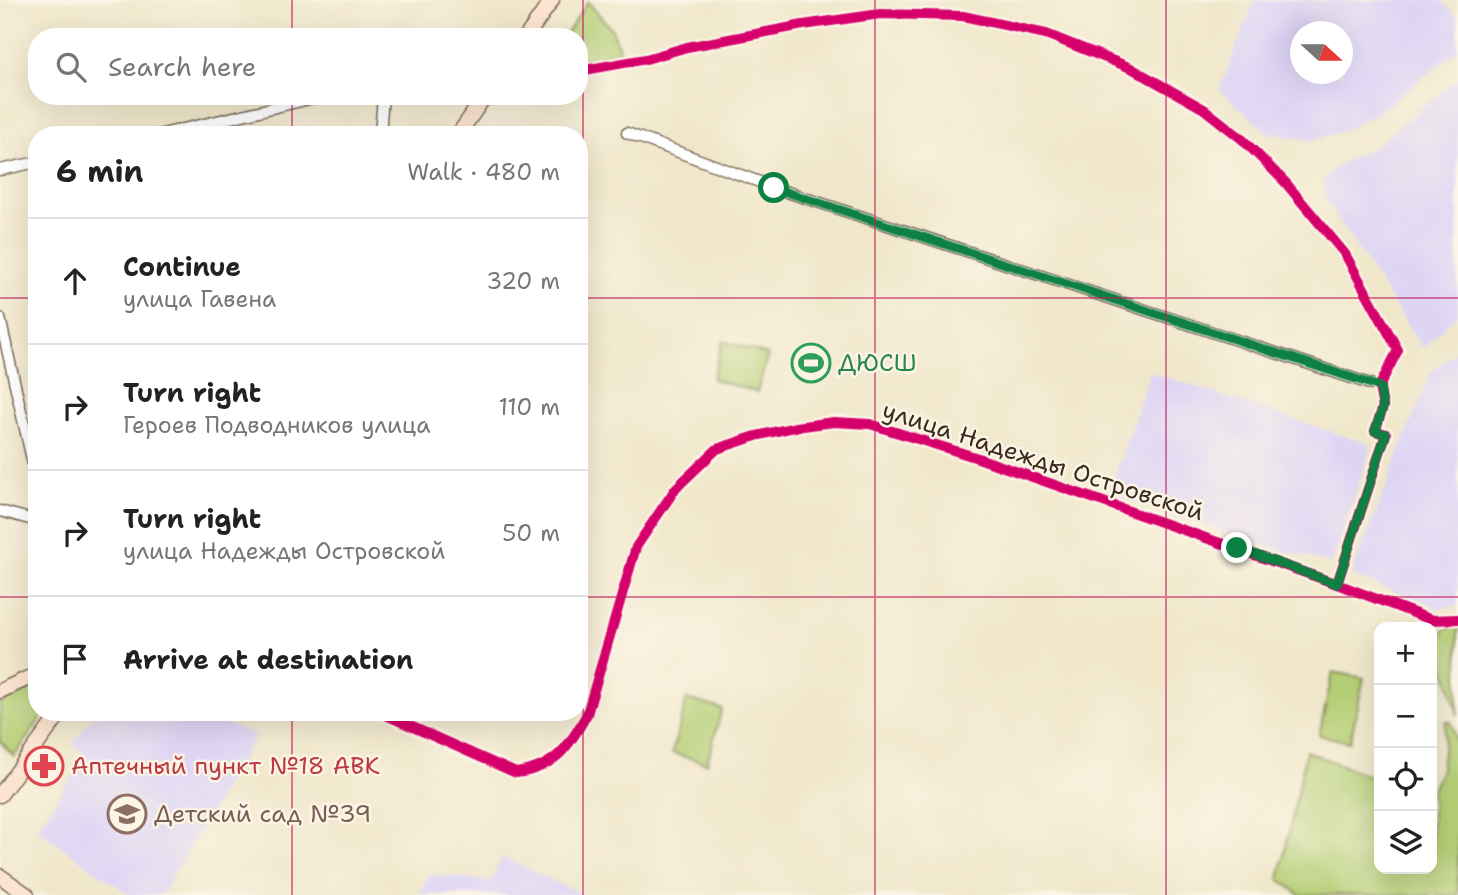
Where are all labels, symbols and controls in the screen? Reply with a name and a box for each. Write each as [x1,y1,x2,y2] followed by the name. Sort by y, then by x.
[1290,21,1353,84] north arrow
[28,28,588,105] search box
[52,48,90,86] icon: search
[108,49,257,84] text: Search here
[56,151,143,192] text: 6 min
[407,157,560,187] text: Walk · 480 m
[758,172,789,203] route start
[123,249,241,284] text: Continue
[56,262,94,300] icon: ahead
[486,266,560,296] text: 320 m
[123,284,276,314] text: улица Гавена
[790,342,832,384] sports icon: ДЮСШ
[838,347,917,379] place label: ДЮСШ
[123,375,261,410] text: Turn right
[56,388,94,426] icon: right
[498,392,560,422] text: 110 m
[878,394,1208,528] street label: улица Надежды Островской
[123,410,431,440] text: Героев Подводников улица
[123,501,261,536] text: Turn right
[56,514,94,552] icon: right
[502,518,560,548] text: 50 m
[1221,532,1252,563] route end
[123,536,445,566] text: улица Надежды Островской
[1374,622,1437,874] map controls
[1374,622,1437,685] button: +
[56,640,94,678] icon: arrive
[123,642,413,677] text: Arrive at destination
[1374,685,1437,748] button: −
[23,745,65,787] pharmacy icon: Аптечный пункт №18 АВК
[1374,748,1437,811] button: locate
[71,750,381,782] place label: Аптечный пункт №18 АВК
[106,793,148,835] school or university icon: Детский сад №39
[154,798,371,830] place label: Детский сад №39
[1374,811,1437,874] button: layers

